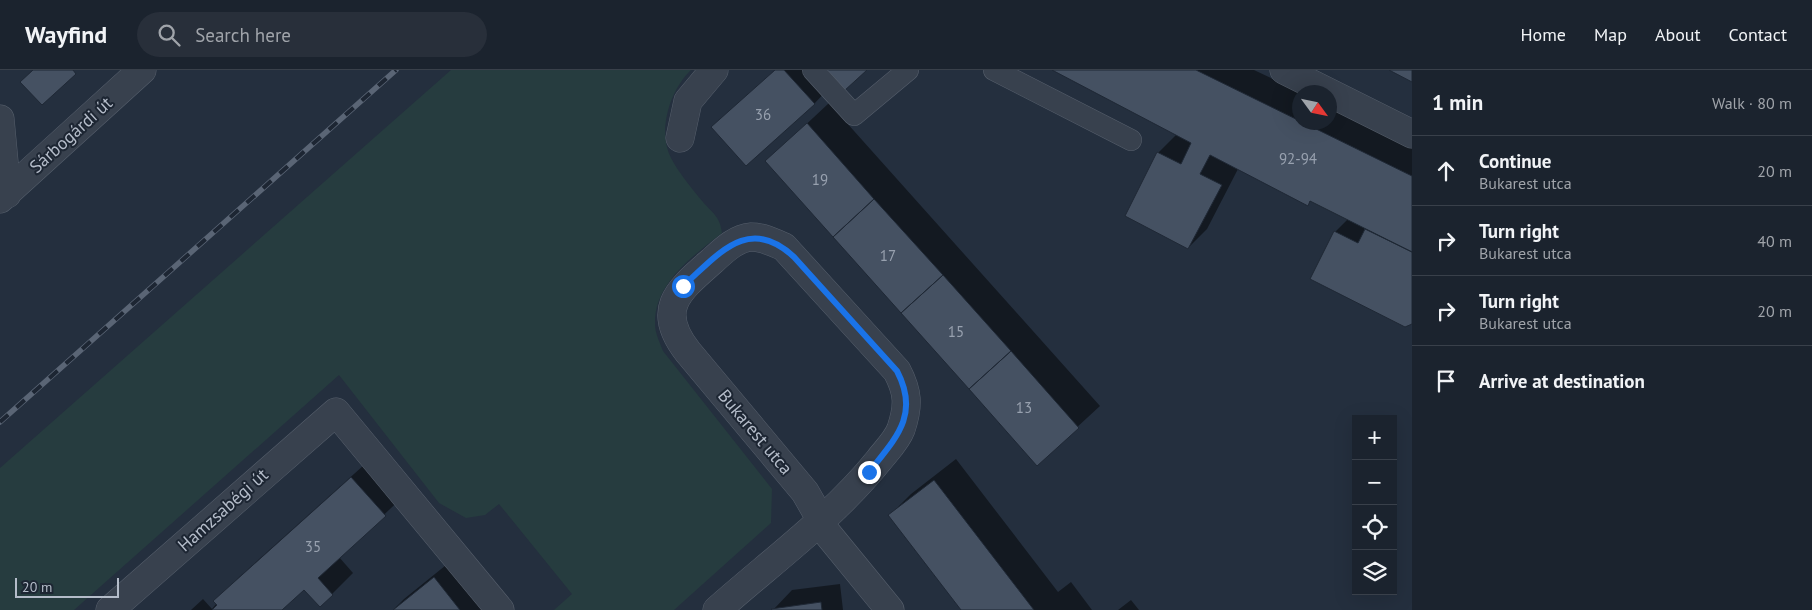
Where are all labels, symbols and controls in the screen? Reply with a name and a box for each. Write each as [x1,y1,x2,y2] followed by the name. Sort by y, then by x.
[137,12,487,57] search box
[25,19,107,50] text: Wayfind
[155,21,183,49] icon: search
[195,23,291,47] text: Search here
[1520,23,1566,46] text: Home
[1594,23,1627,46] text: Map
[1655,23,1701,46] text: About
[1729,23,1787,46] text: Contact
[1292,85,1337,130] north arrow
[1432,89,1483,116] text: 1 min
[24,91,117,178] street label: Sárbogárdi út
[1712,93,1792,113] text: Walk · 80 m
[755,105,771,124] house number: 36
[1279,149,1317,168] house number: 92-94
[1479,149,1551,173] text: Continue
[1432,157,1460,185] icon: ahead
[1757,161,1792,181] text: 20 m
[812,170,828,189] house number: 19
[1479,173,1572,193] text: Bukarest utca
[1479,219,1559,243] text: Turn right
[1432,227,1460,255] icon: right
[1757,231,1792,251] text: 40 m
[1479,243,1572,263] text: Bukarest utca
[880,246,896,265] house number: 17
[672,275,695,298] route start
[1479,289,1559,313] text: Turn right
[1432,297,1460,325] icon: right
[1757,301,1792,321] text: 20 m
[1479,313,1572,333] text: Bukarest utca
[948,322,964,341] house number: 15
[1432,367,1460,395] icon: arrive
[1479,369,1645,393] text: Arrive at destination
[713,384,798,479] street label: Bukarest utca
[1016,398,1032,417] house number: 13
[1352,415,1397,595] map controls
[1352,415,1397,460] button: +
[1352,460,1397,505] button: −
[858,461,881,484] route end
[173,463,273,556] street label: Hamzsabégi út
[1352,505,1397,550] button: locate
[305,537,321,556] house number: 35
[1352,550,1397,595] button: layers
[15,575,119,598] scale bar
[22,578,52,596] text: 20 m

